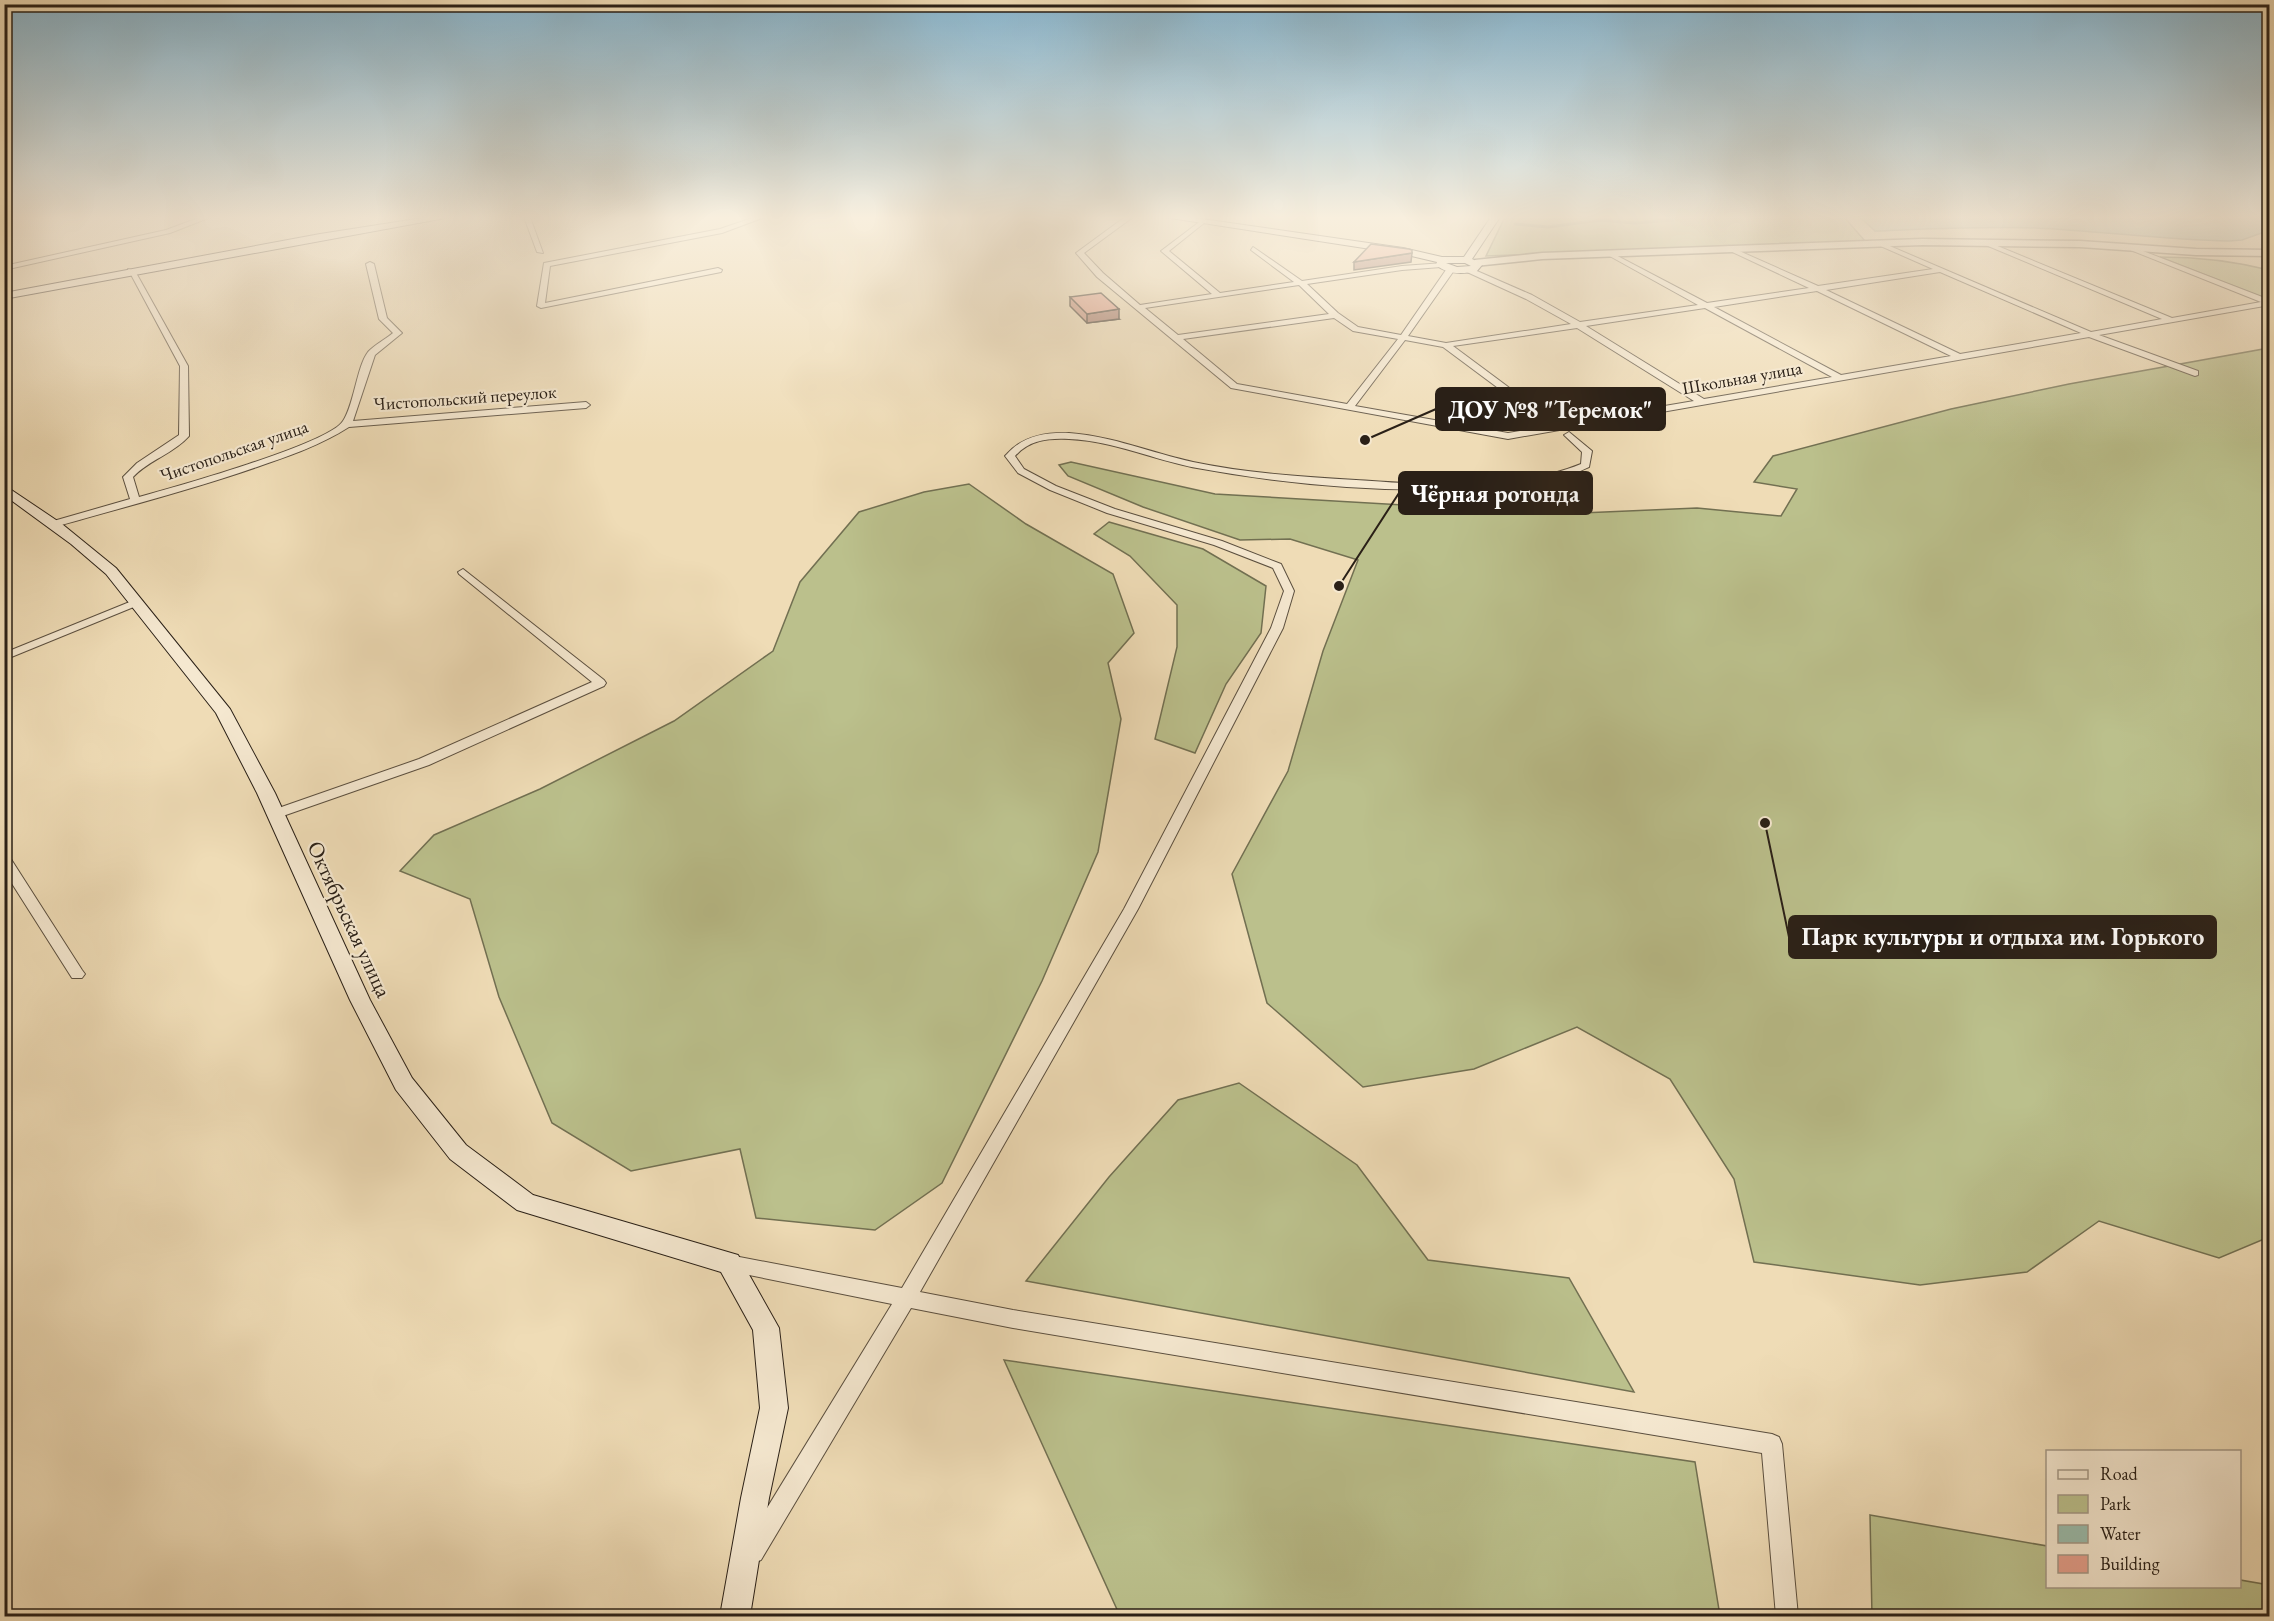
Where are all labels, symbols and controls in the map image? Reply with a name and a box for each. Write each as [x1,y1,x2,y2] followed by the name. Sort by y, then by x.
[1680,356,1804,399] street label: Школьная улица
[373,380,557,415] street label: Чистопольский переулок
[1436,388,1665,430] callout: ДОУ №8 "Теремок"
[1448,394,1652,425] text: ДОУ №8 "Теремок"
[157,414,312,487] street label: Чистопольская улица
[1399,472,1592,514] callout: Чёрная ротонда
[1411,478,1580,509] text: Чёрная ротонда
[301,836,399,1002] street label: Октябрьская улица
[1789,916,2216,958] callout: Парк культуры и отдыха им. Горького
[1802,921,2204,953] text: Парк культуры и отдыха им. Горького
[2046,1450,2241,1588] legend
[2100,1462,2139,1485] text: Road
[2100,1492,2131,1515] text: Park
[2100,1522,2141,1545] text: Water
[2100,1552,2160,1575] text: Building

